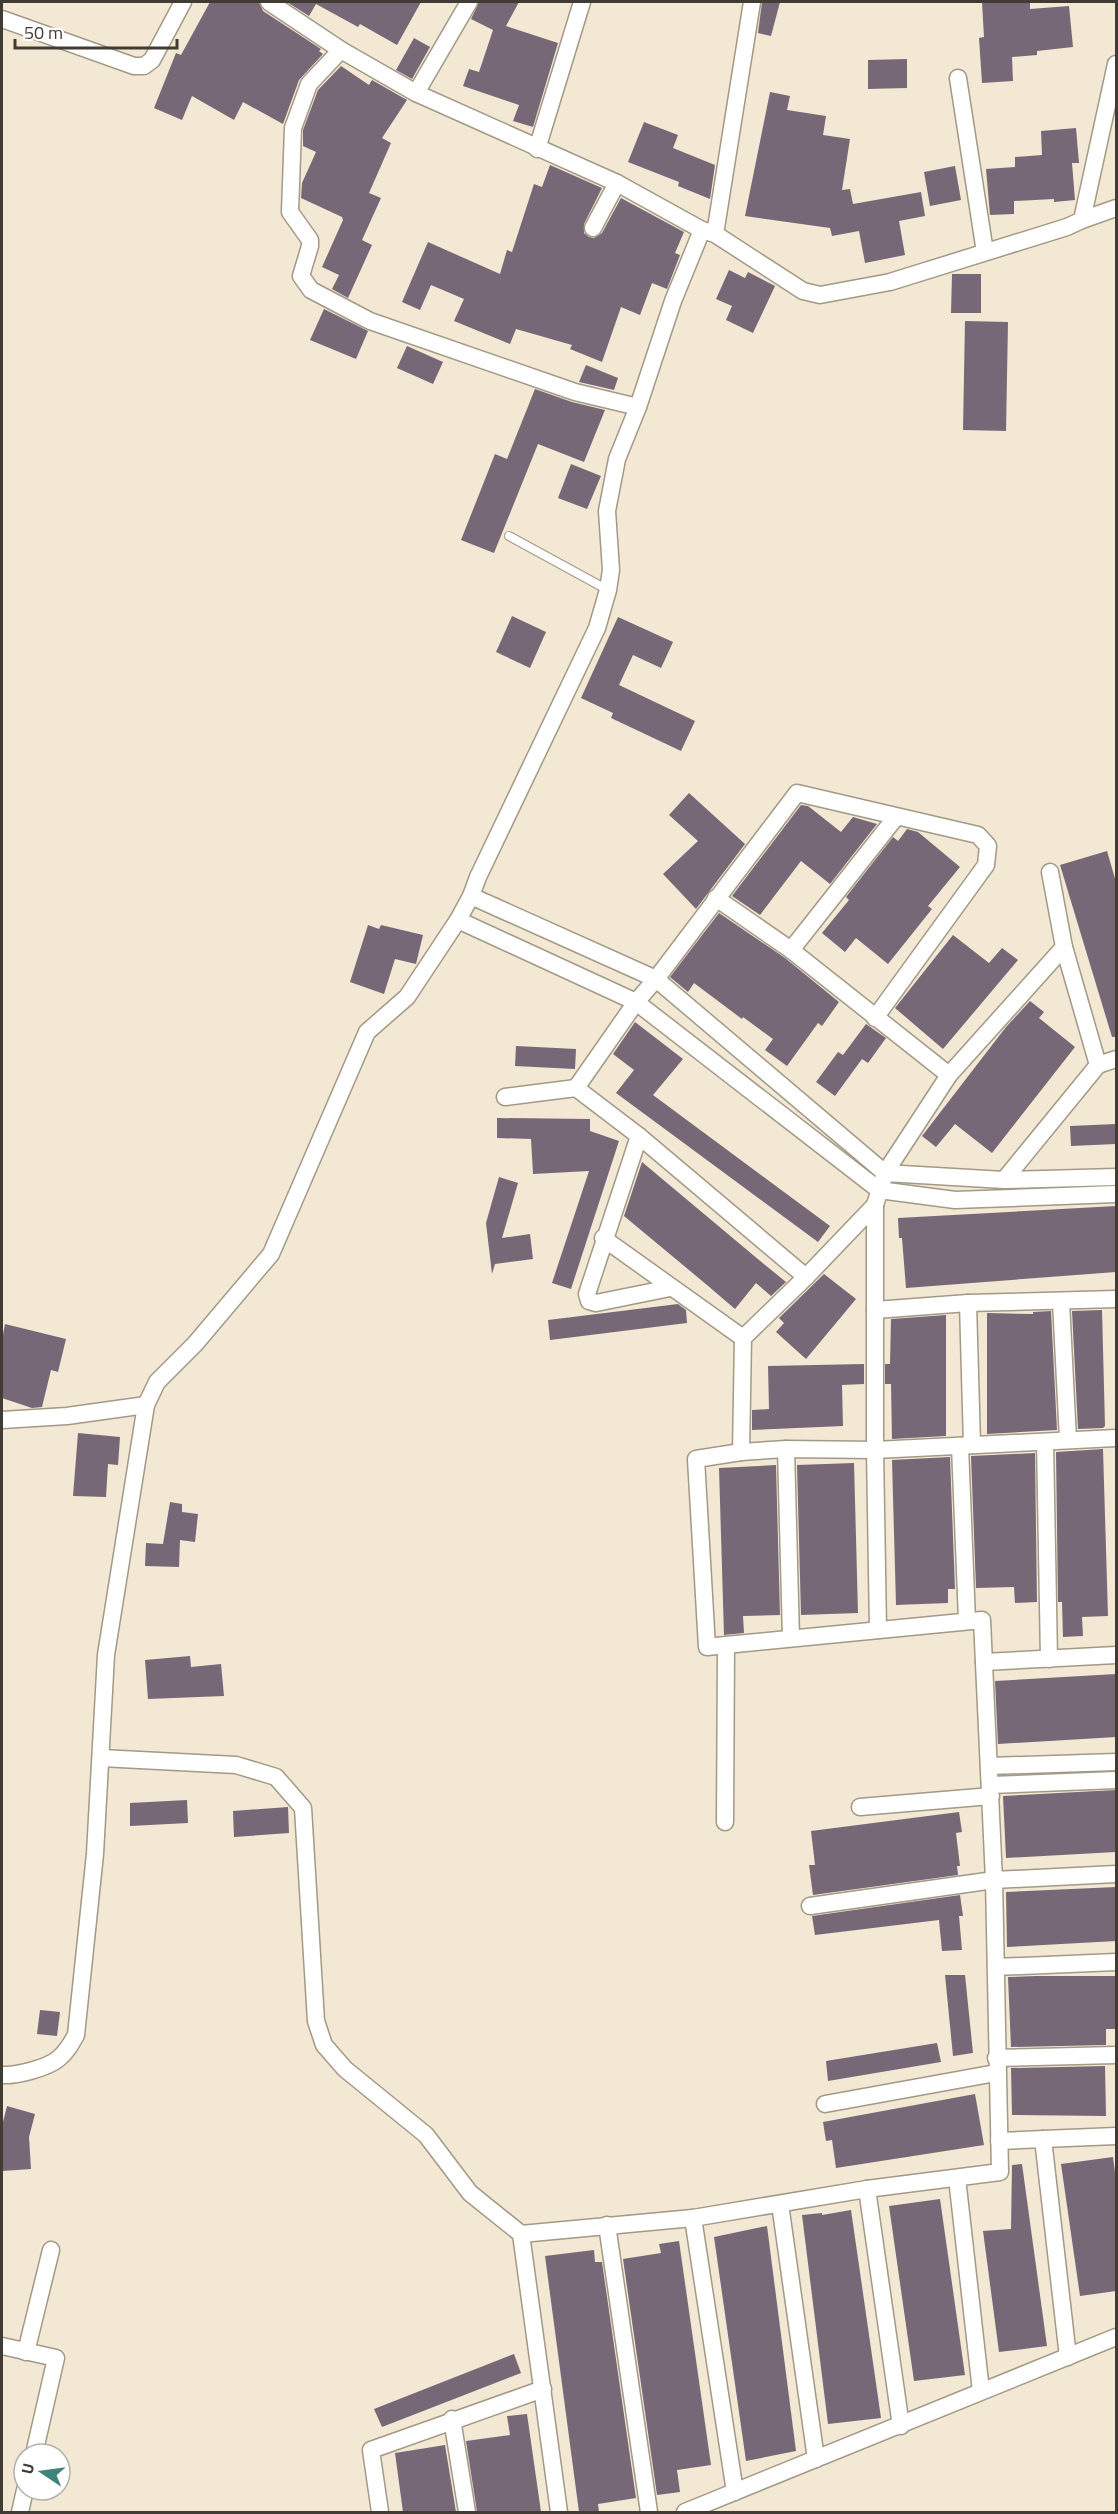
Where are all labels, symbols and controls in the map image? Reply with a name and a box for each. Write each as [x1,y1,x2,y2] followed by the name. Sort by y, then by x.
[15,12,177,50] scale bar
[24,19,63,46] text: 50 m
[12,2442,72,2502] north arrow
[15,2461,40,2476] text: U

